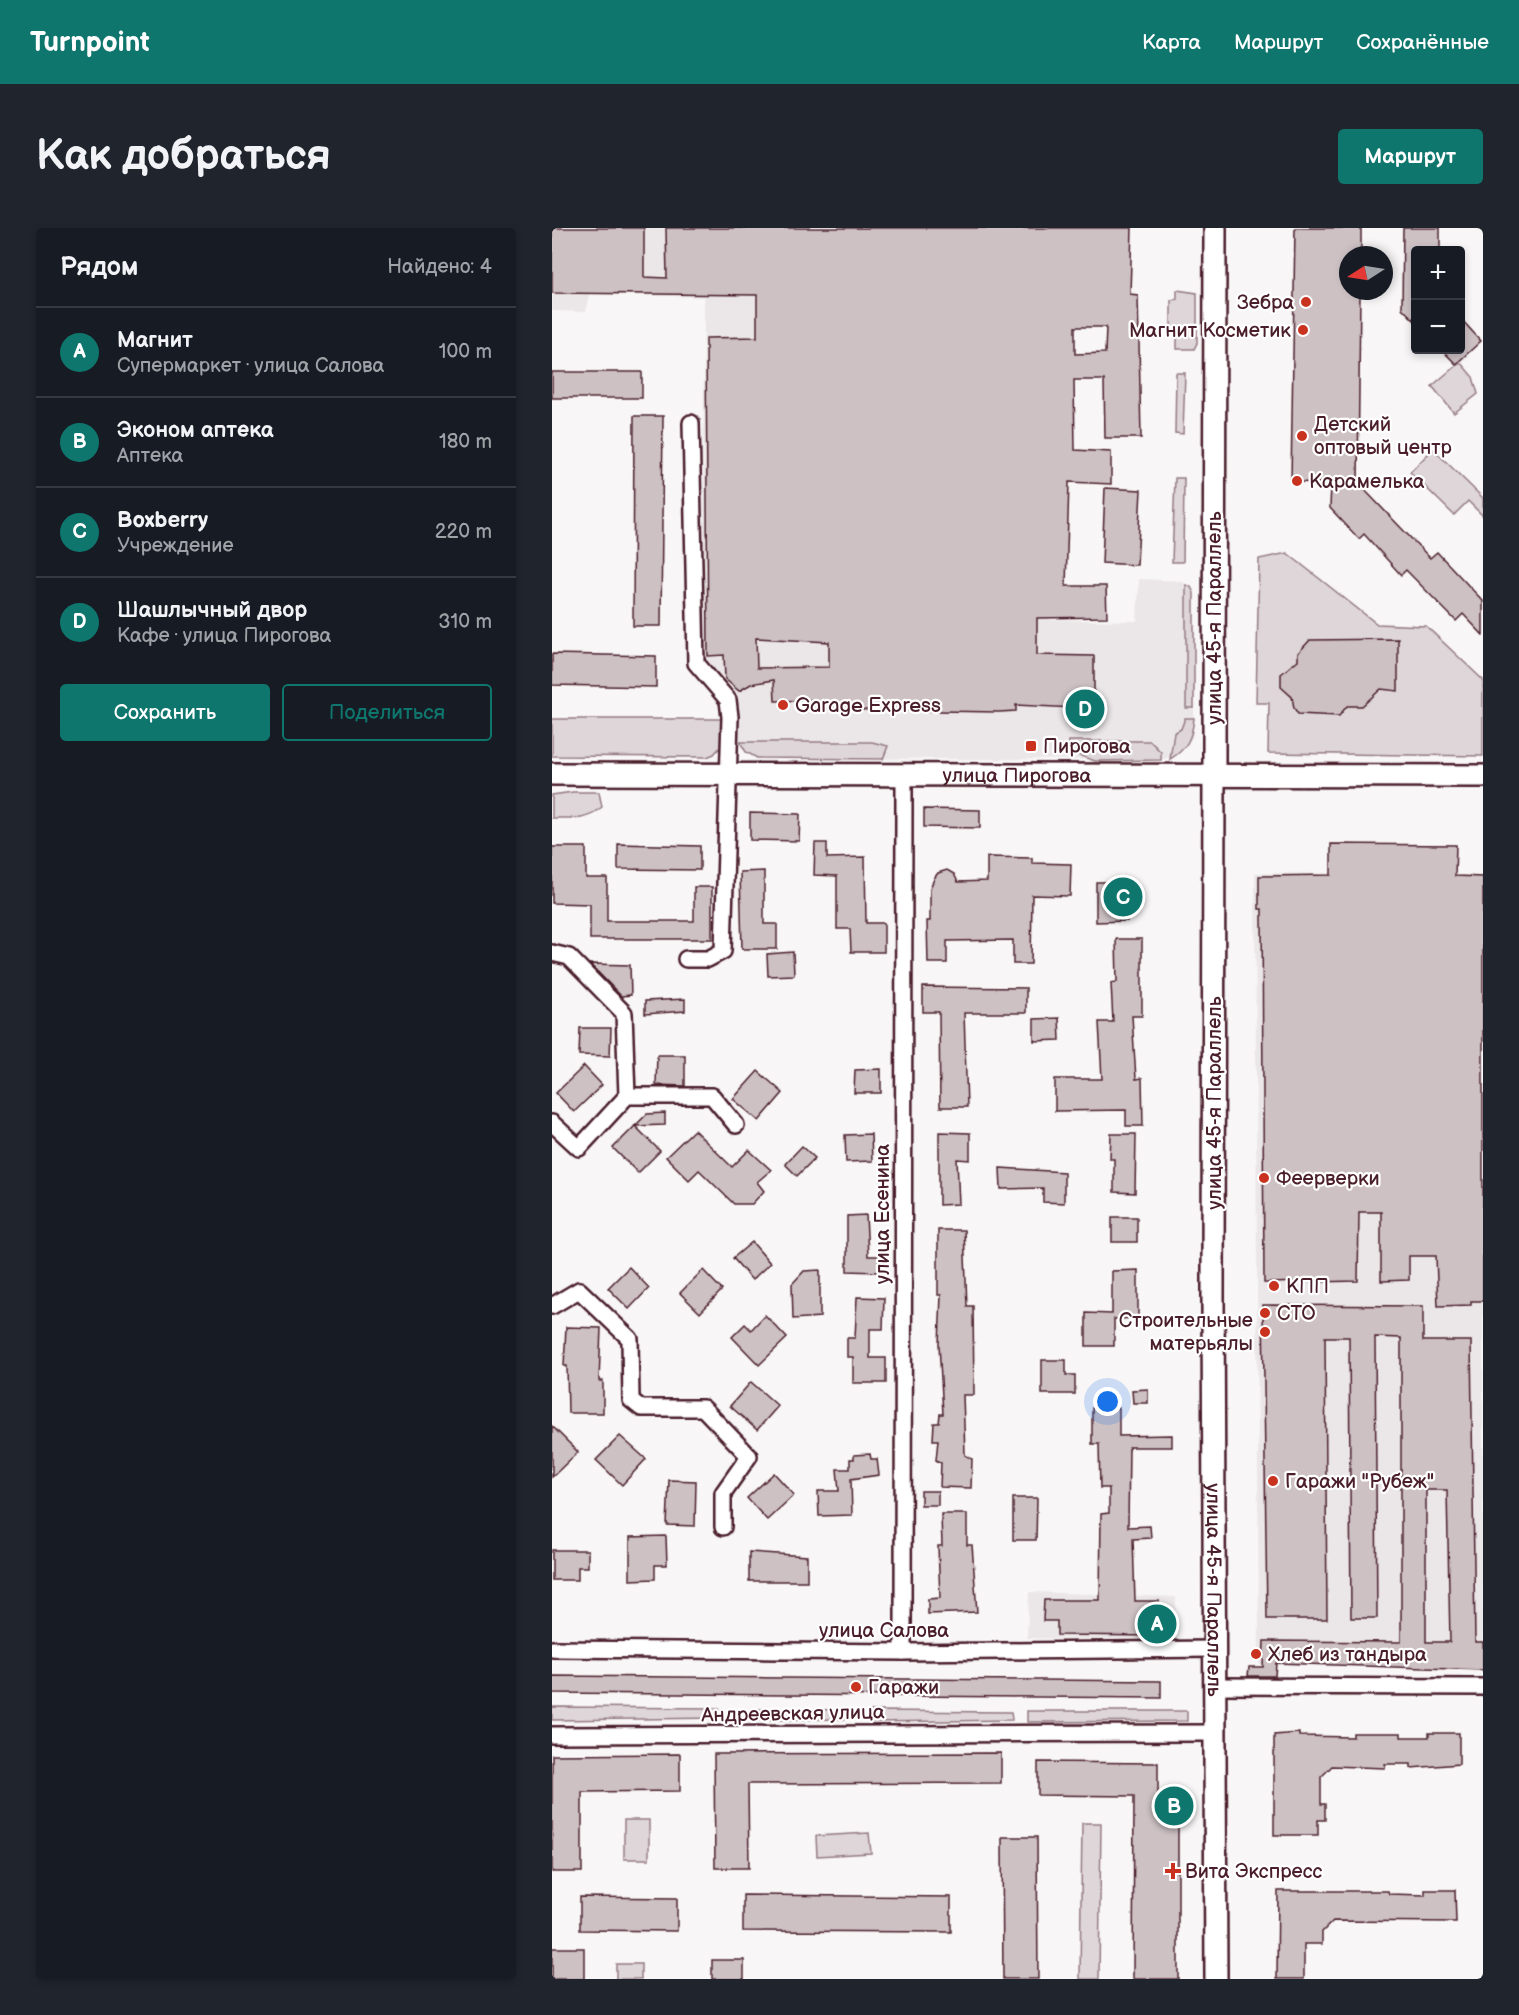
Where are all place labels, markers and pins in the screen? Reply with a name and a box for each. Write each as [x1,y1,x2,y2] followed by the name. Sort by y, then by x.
[1237,291,1294,315] place label: Зебра
[1299,295,1313,309] marker: Зебра
[1129,319,1291,343] place label: Магнит Косметик
[1296,323,1310,337] marker: Магнит Косметик
[1314,413,1453,460] place label: Детский оптовый центр
[1295,429,1309,443] marker: Детский оптовый центр
[1309,470,1425,494] place label: Карамелька
[1290,474,1304,488] marker: Карамелька
[1066,686,1104,732] pin: D
[795,694,941,718] place label: Garage Express
[776,698,790,712] marker: Garage Express
[1043,735,1131,759] place label: Пирогова
[1024,739,1038,753] marker: Пирогова
[1104,874,1142,920] pin: C
[1276,1167,1380,1191] place label: Феерверки
[1257,1171,1271,1185] marker: Феерверки
[1286,1275,1329,1299] place label: КПП
[1267,1279,1281,1293] marker: КПП
[1277,1302,1316,1326] place label: СТО
[1258,1306,1272,1320] marker: СТО
[1119,1309,1253,1356] place label: Строительные матерьялы
[1258,1325,1272,1339] marker: Строительные матерьялы
[1285,1470,1434,1494] place label: Гаражи "Рубеж"
[1266,1474,1280,1488] marker: Гаражи "Рубеж"
[1138,1602,1176,1646] pin: A
[1268,1643,1427,1667] place label: Хлеб из тандыра
[1249,1647,1263,1661] marker: Хлеб из тандыра
[868,1676,939,1700] place label: Гаражи
[849,1680,863,1694] marker: Гаражи
[1154,1784,1194,1828] pin: B
[1185,1860,1322,1884] place label: Вита Экспресс
[1166,1864,1180,1878] marker: Вита Экспресс

